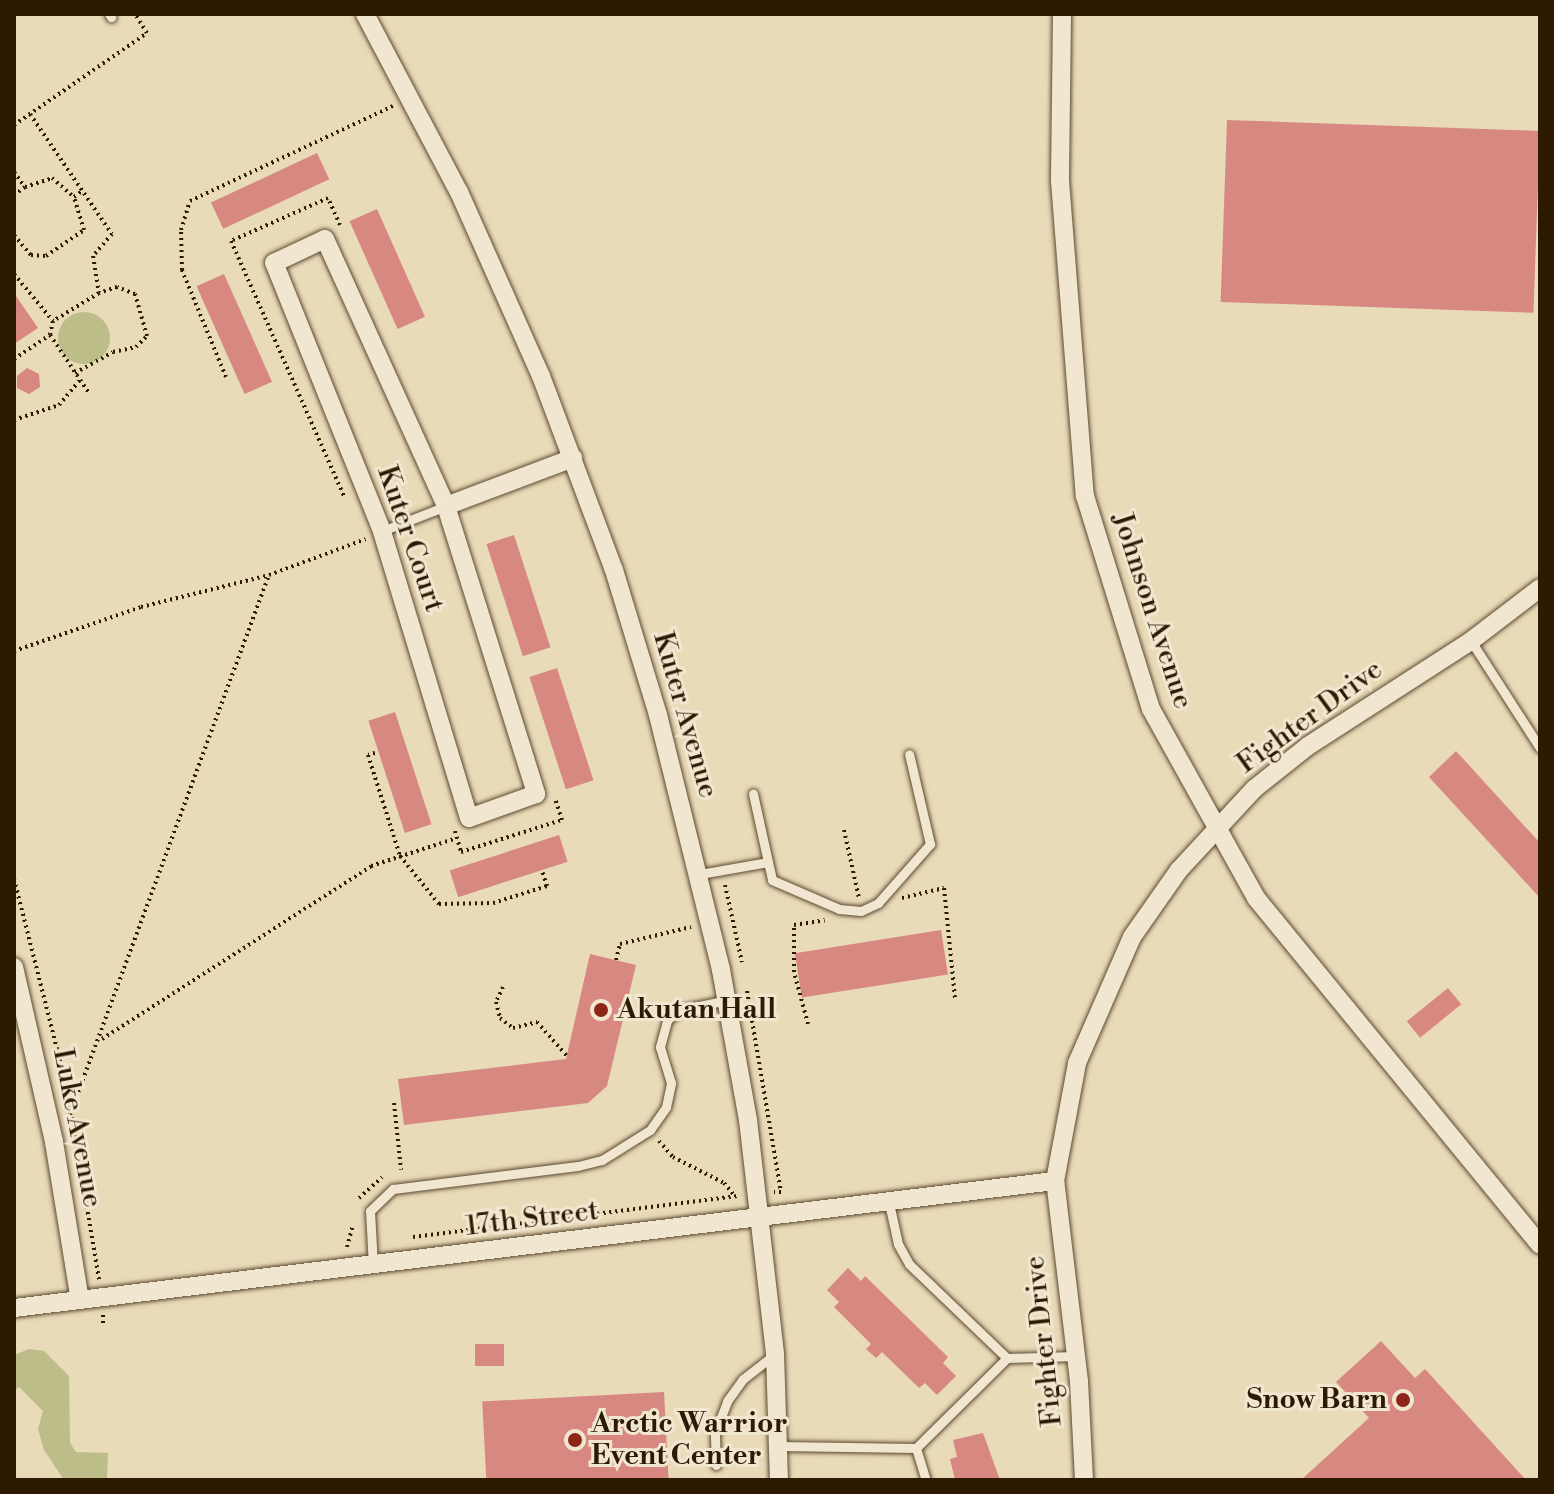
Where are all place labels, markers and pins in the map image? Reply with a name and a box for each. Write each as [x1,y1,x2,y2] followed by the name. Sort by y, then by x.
[617,993,776,1027] place label: Akutan Hall
[592,1001,610,1019] marker: Akutan Hall
[1246,1383,1387,1417] place label: Snow Barn
[1394,1391,1412,1409] marker: Snow Barn
[591,1407,788,1473] place label: Arctic Warrior Event Center
[566,1431,584,1449] marker: Arctic Warrior Event Center

